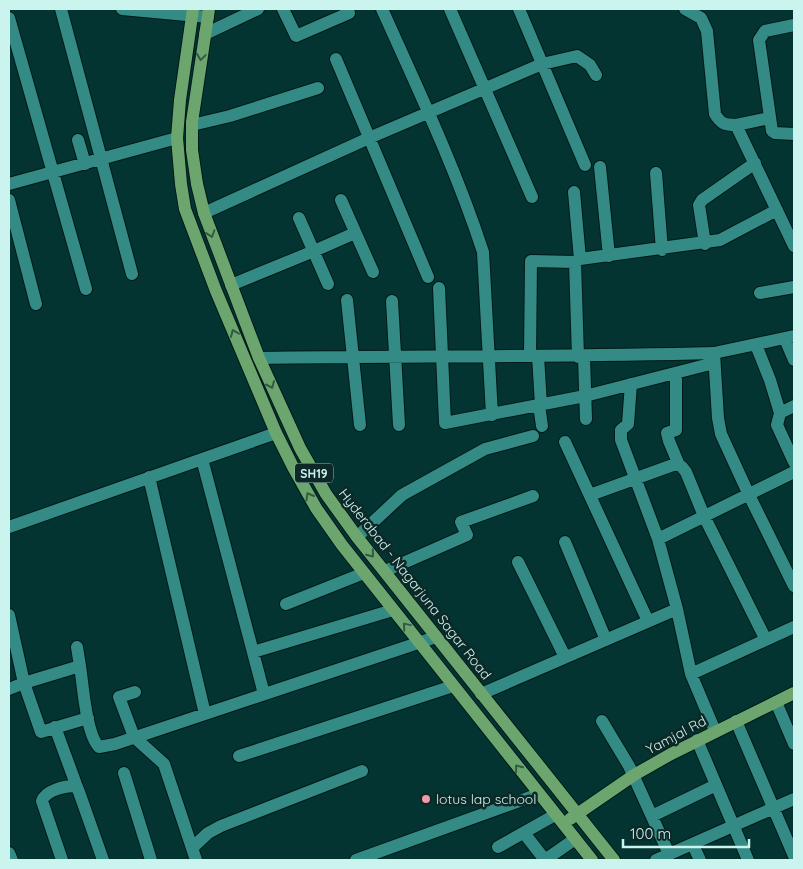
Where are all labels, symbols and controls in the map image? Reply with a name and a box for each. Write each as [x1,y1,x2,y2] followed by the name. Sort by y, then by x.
[197,53,207,61] one-way arrow
[205,229,215,238] one-way arrow
[230,329,240,338] one-way arrow
[265,380,276,389] one-way arrow
[295,463,333,482] road number: SH19
[335,485,495,683] street label: Hyderabad - Nagarjuna Sagar Road
[306,493,316,502] one-way arrow
[366,548,374,557] one-way arrow
[403,623,412,632] one-way arrow
[643,712,709,758] street label: Yamjal Rd
[515,764,524,774] one-way arrow
[436,790,537,808] place label: lotus lap school
[420,793,432,805] marker: lotus lap school
[623,816,749,848] scale bar
[630,824,671,843] text: 100 m

